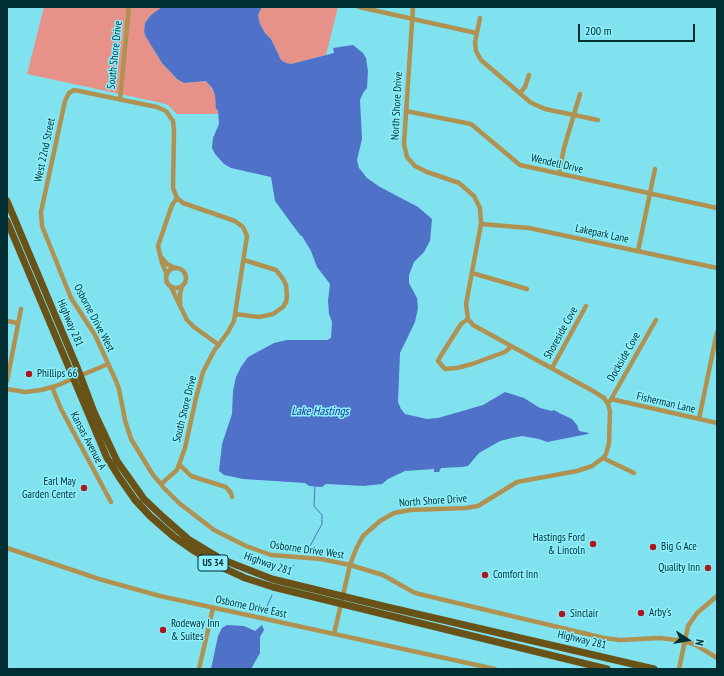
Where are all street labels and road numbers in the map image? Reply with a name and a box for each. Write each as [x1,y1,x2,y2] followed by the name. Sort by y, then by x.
[105,20,125,90] street label: South Shore Drive
[389,72,405,140] street label: North Shore Drive
[32,117,58,183] street label: West 22nd Street
[530,152,584,176] street label: Wendell Drive
[574,222,630,246] street label: Lakepark Lane
[71,282,117,354] street label: Osborne Drive West
[54,297,86,349] street label: Highway 281
[541,305,581,361] street label: Shoreside Cove
[605,330,643,384] street label: Dockside Cove
[170,374,200,444] street label: South Shore Drive
[635,390,697,416] street label: Fisherman Lane
[67,410,109,472] street label: Kansas Avenue A
[398,492,468,510] street label: North Shore Drive
[269,538,345,562] street label: Osborne Drive West
[242,550,294,578] street label: Highway 281
[198,555,228,571] road number: US 34
[214,593,288,621] street label: Osborne Drive East
[556,628,608,652] street label: Highway 281

